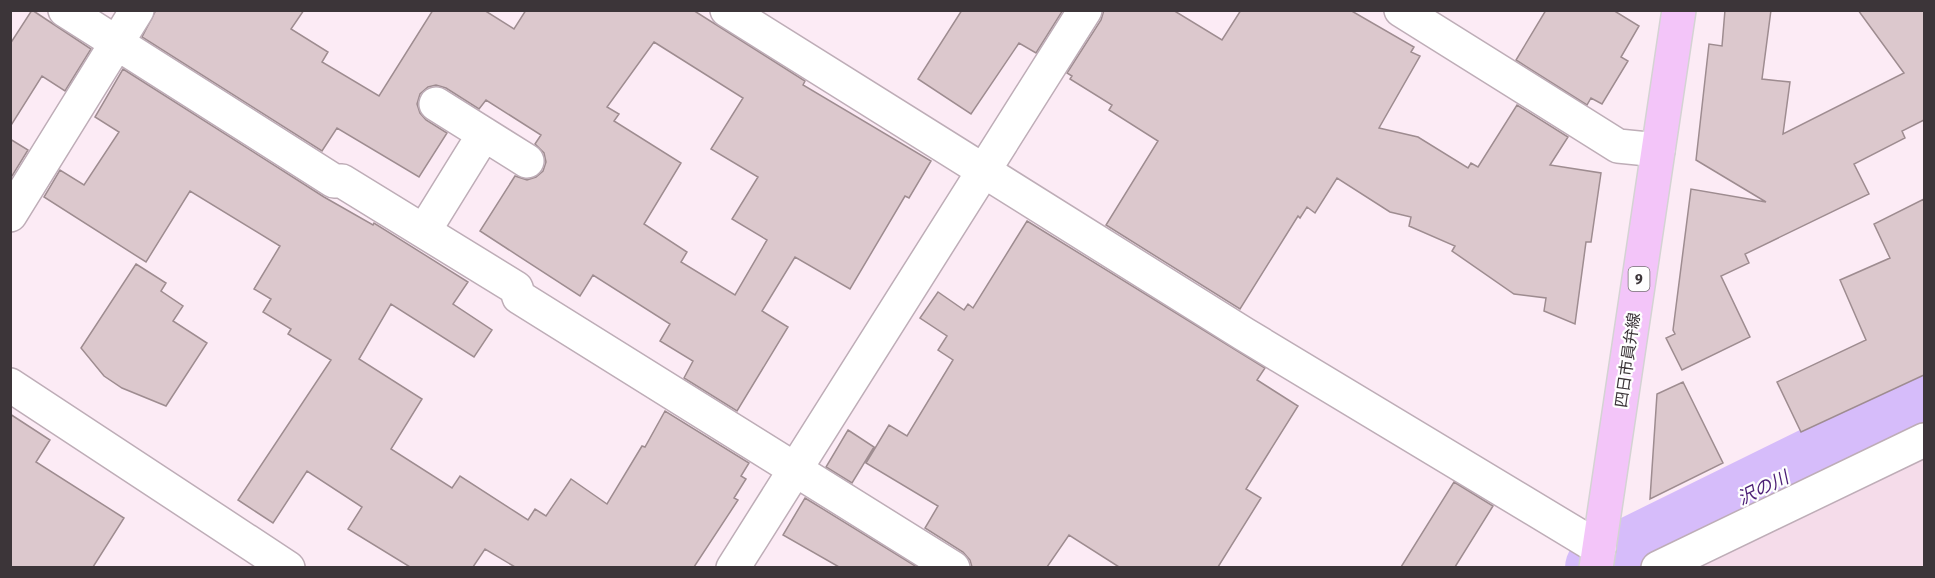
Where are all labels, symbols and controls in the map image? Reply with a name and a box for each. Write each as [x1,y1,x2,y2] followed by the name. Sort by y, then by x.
[1628,267,1650,291] road number: 9
[1611,311,1644,409] street label: 四日市員弁線
[1734,465,1794,510] water label: 沢の川

